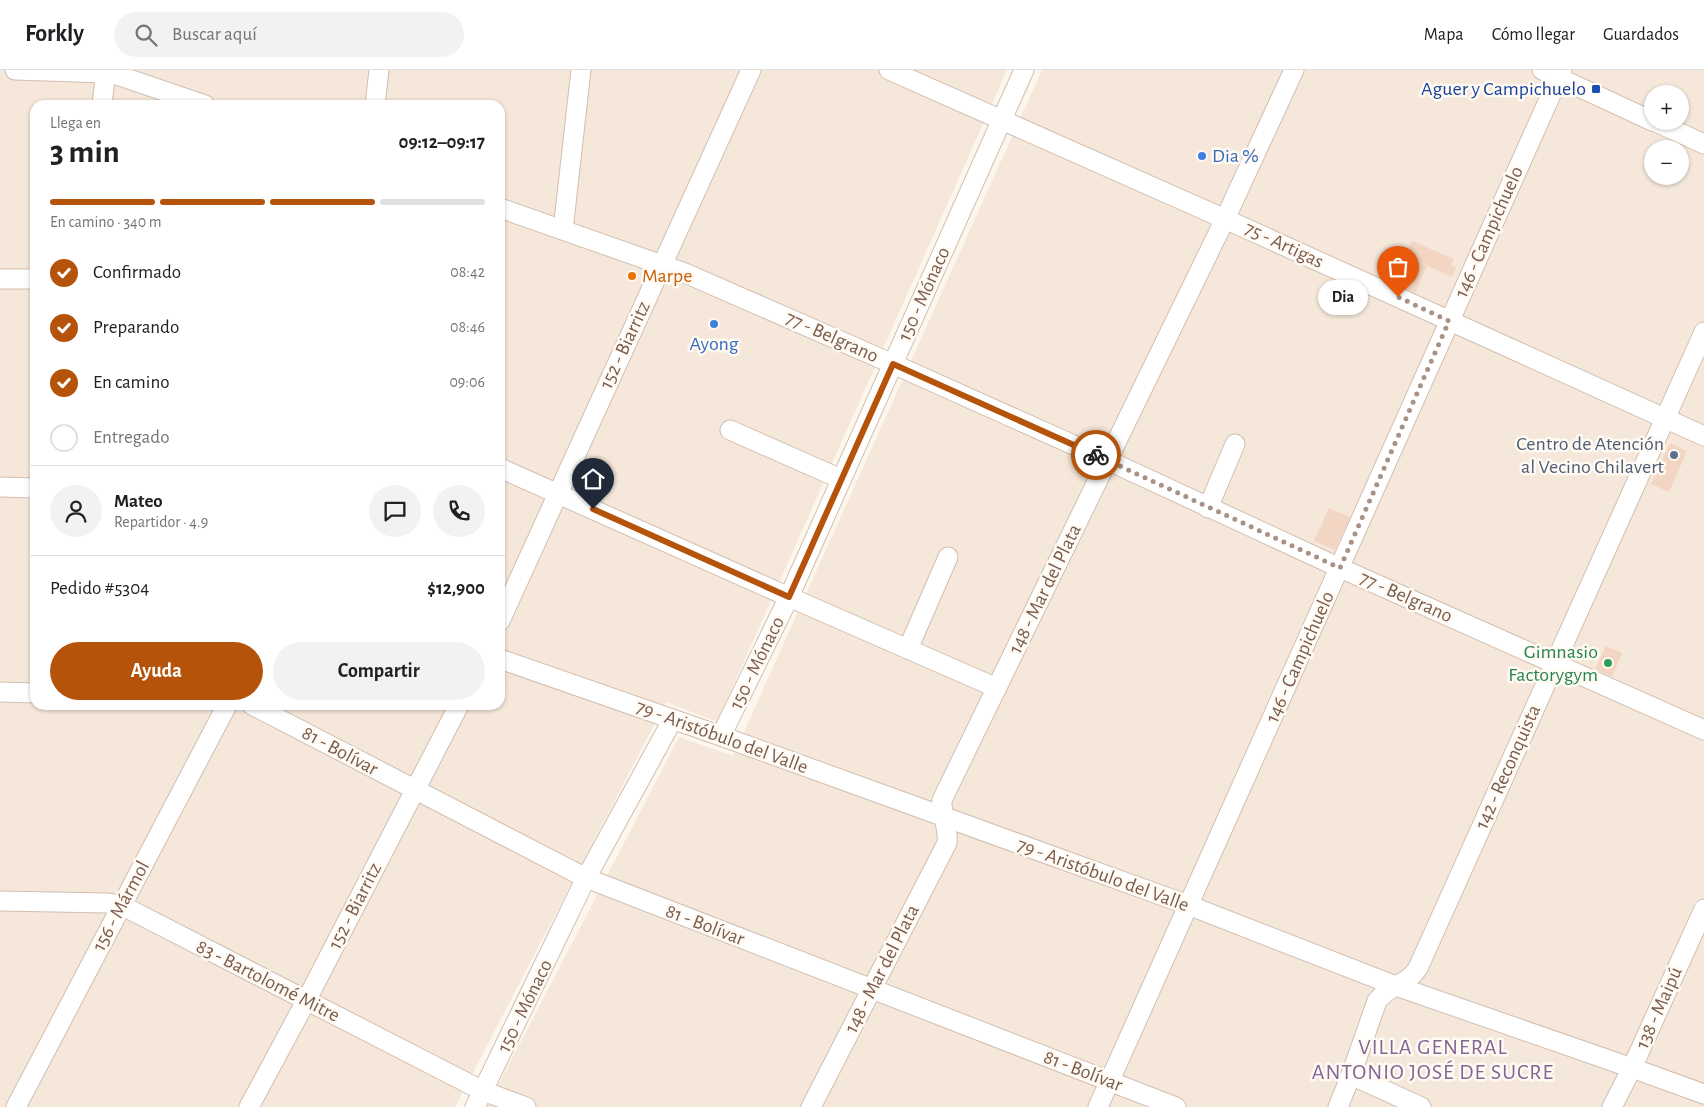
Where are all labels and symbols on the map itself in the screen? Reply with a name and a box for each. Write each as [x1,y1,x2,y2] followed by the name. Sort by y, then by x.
[1421,79,1586,99] place label: Aguer y Campichuelo
[1590,83,1602,95] marker: Aguer y Campichuelo
[1212,146,1259,166] place label: Dia %
[1196,150,1208,162] marker: Dia %
[1451,163,1527,301] street label: 146 - Campichuelo
[1241,218,1327,272] street label: 75 - Artigas
[894,244,954,344] street label: 150 - Mónaco
[1377,246,1419,297] pin
[642,266,692,286] place label: Marpe
[626,270,638,282] marker: Marpe
[1318,280,1368,314] callout: Dia
[596,298,654,392] street label: 152 - Biarritz
[783,308,881,366] street label: 77 - Belgrano
[708,318,720,330] marker: Ayong
[689,334,739,354] place label: Ayong
[1071,430,1121,480] courier
[1516,434,1665,477] place label: Centro de Atención al Vecino Chilavert
[1668,449,1680,461] marker: Centro de Atención al Vecino Chilavert
[572,458,614,509] pin
[1005,521,1085,657] street label: 148 - Mar del Plata
[1357,568,1455,626] street label: 77 - Belgrano
[1262,588,1338,726] street label: 146 - Campichuelo
[726,613,788,713] street label: 150 - Mónaco
[1508,642,1598,685] place label: Gimnasio Factorygym
[1602,657,1614,669] marker: Gimnasio Factorygym
[633,697,811,777] street label: 79 - Aristóbulo del Valle
[1472,702,1544,832] street label: 142 - Reconquista
[299,723,382,780] street label: 81 - Bolívar
[1014,835,1192,915] street label: 79 - Aristóbulo del Valle
[89,857,153,955] street label: 156 - Mármol
[325,860,385,952] street label: 152 - Biarritz
[663,901,748,949] street label: 81 - Bolívar
[841,902,923,1036] street label: 148 - Mar del Plata
[193,936,343,1026] street label: 83 - Bartolomé Mitre
[494,956,556,1056] street label: 150 - Mónaco
[1632,964,1686,1052] street label: 138 - Maipú
[1312,1036,1554,1083] district label: VILLA GENERAL ANTONIO JOSÉ DE SUCRE
[1041,1047,1126,1095] street label: 81 - Bolívar

